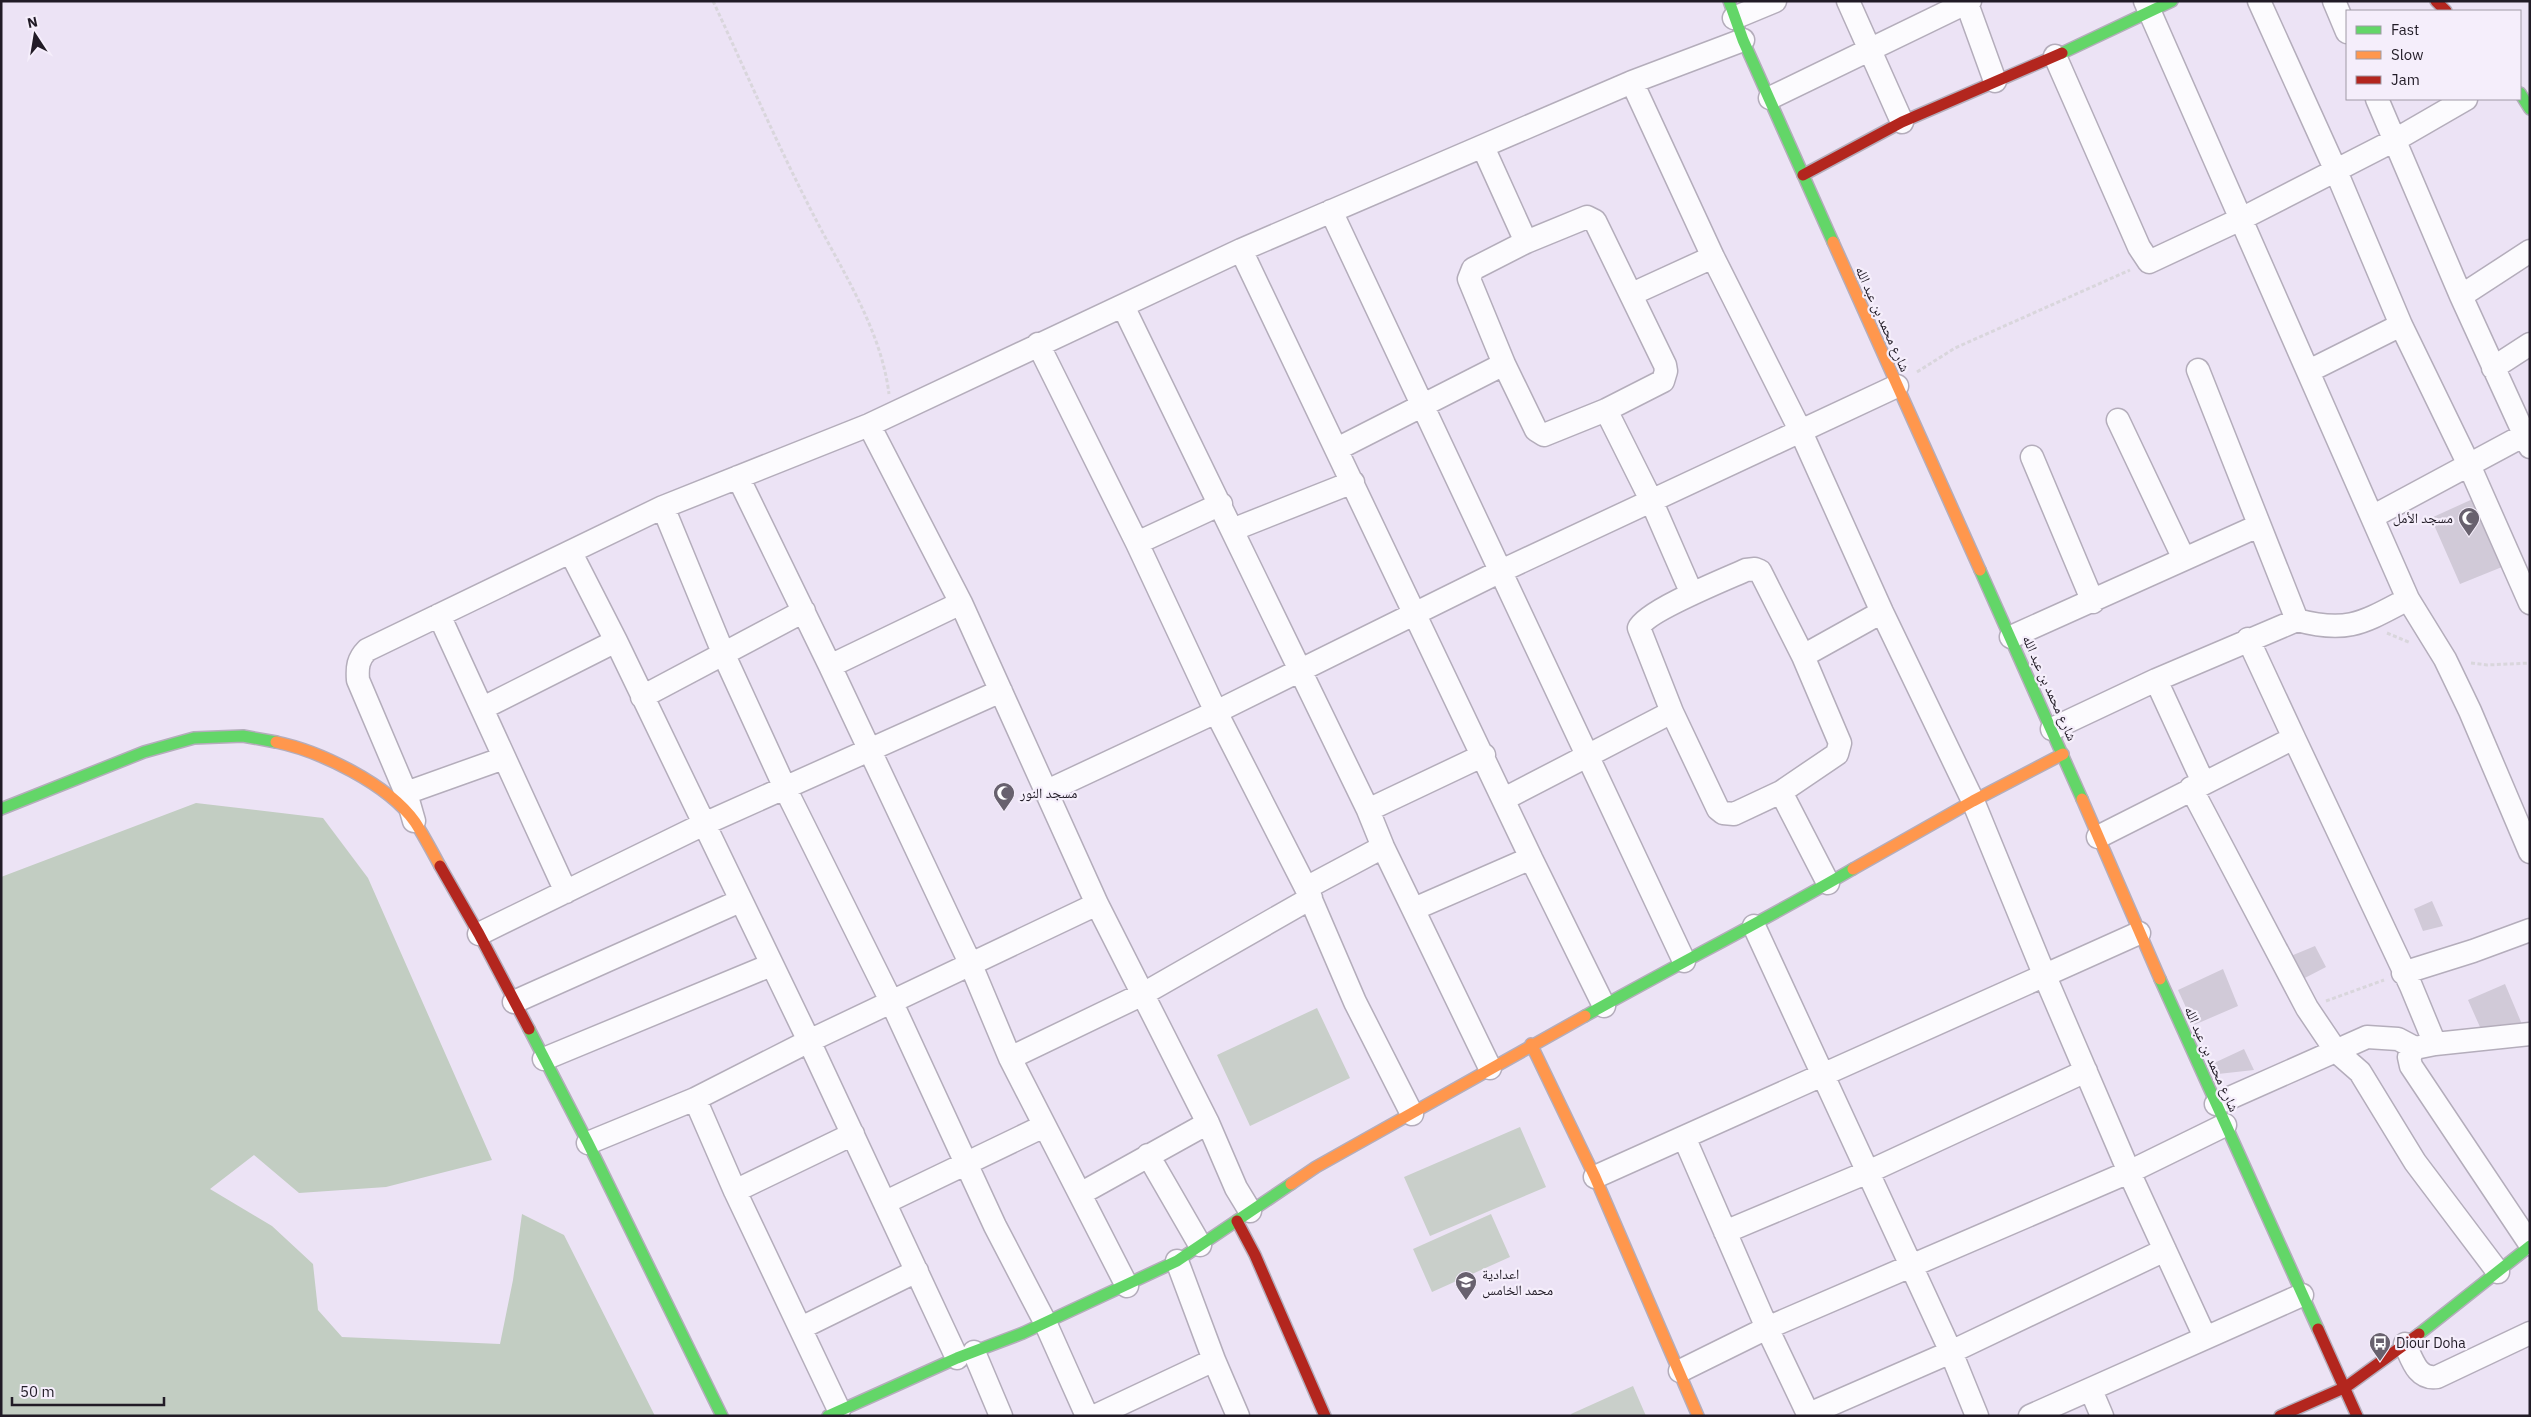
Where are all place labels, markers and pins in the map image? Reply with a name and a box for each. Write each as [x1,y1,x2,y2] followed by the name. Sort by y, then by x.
[2457,506,2481,537] mosque icon: مسجد الأمل
[2393,509,2453,527] place label: مسجد الأمل
[992,781,1016,812] mosque icon: مسجد النور
[1019,784,1077,802] place label: مسجد النور
[1482,1265,1553,1299] place label: اعدادية محمد الخامس
[1454,1270,1478,1301] school or university icon: اعدادية محمد الخامس
[2368,1331,2392,1362] bus stop icon: Diour Doha
[2396,1334,2466,1352] place label: Diour Doha

